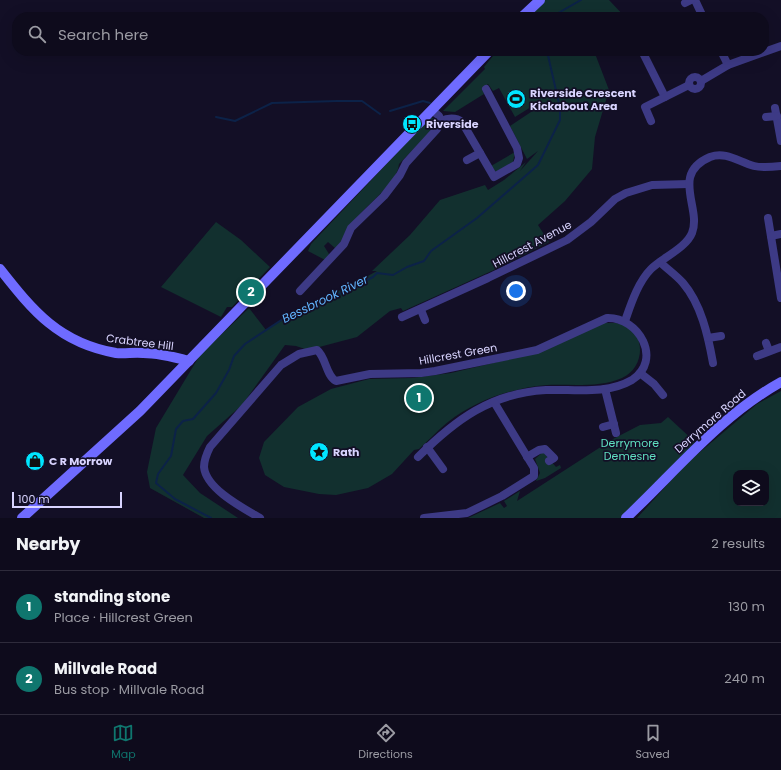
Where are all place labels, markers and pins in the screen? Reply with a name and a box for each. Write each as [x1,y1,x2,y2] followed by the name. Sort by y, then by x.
[530,85,637,114] place label: Riverside Crescent Kickabout Area
[505,88,527,110] sports icon: Riverside Crescent Kickabout Area
[401,113,423,135] bus stop icon: Riverside
[426,116,479,132] place label: Riverside
[238,277,264,307] pin: 2
[406,383,432,413] pin: 1
[308,441,330,463] place icon: Rath
[333,444,360,460] place label: Rath
[24,450,46,472] shop icon: C R Morrow
[49,453,113,469] place label: C R Morrow

